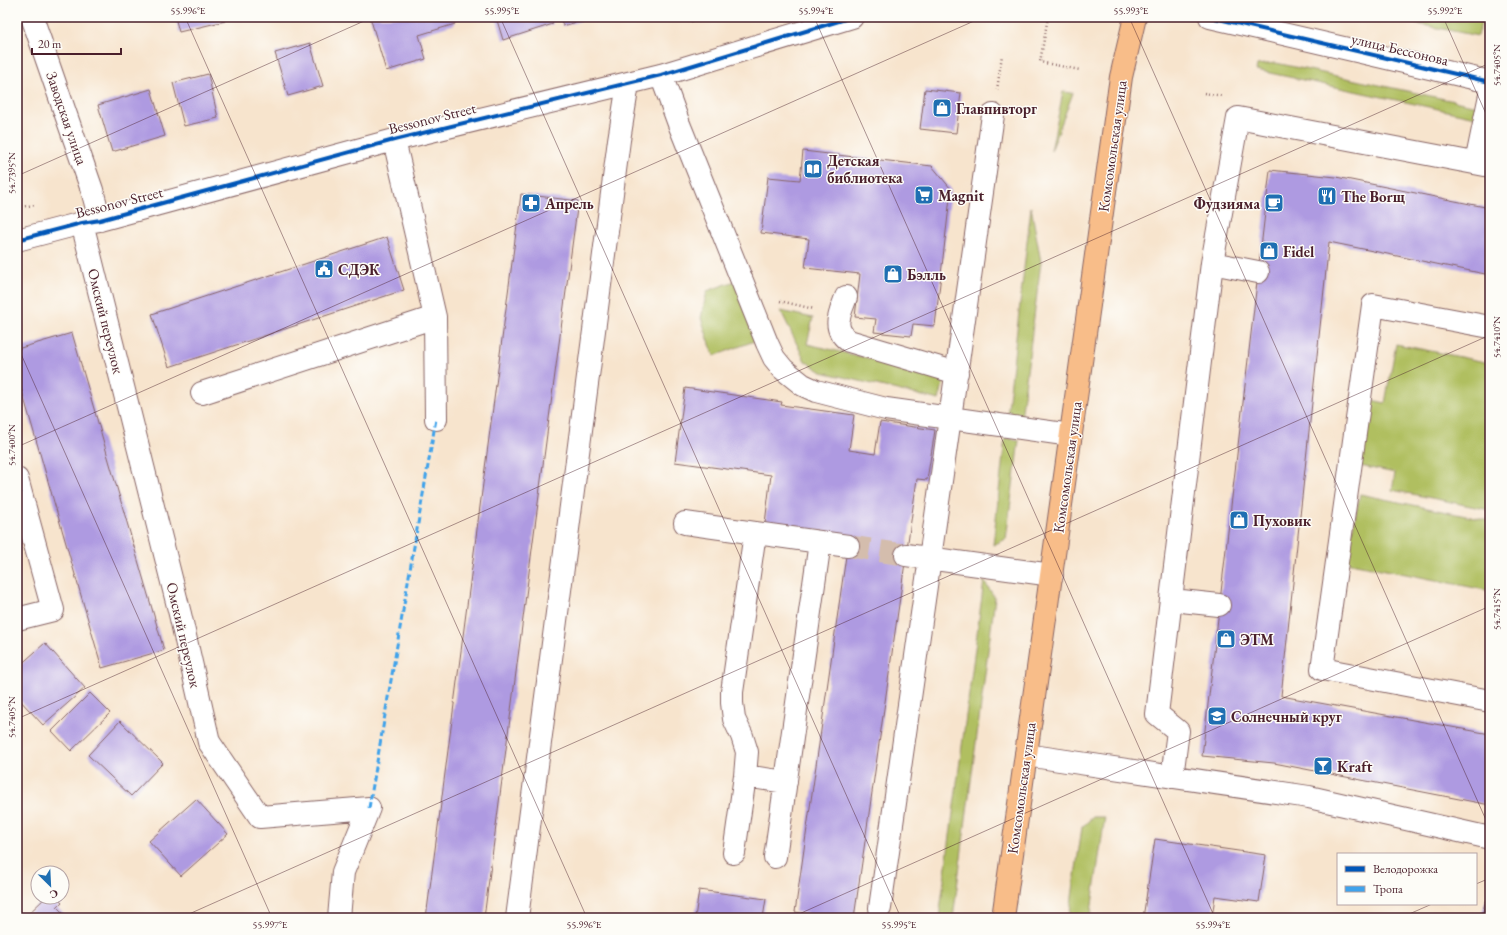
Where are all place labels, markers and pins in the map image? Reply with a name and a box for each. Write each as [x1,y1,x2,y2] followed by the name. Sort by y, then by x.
[931,97,953,119] shop icon: Главпивторг
[956,99,1037,118] place label: Главпивторг
[827,151,903,187] place label: Детская библиотека
[802,158,824,180] library icon: Детская библиотека
[913,184,935,206] supermarket icon: Magnit
[1316,185,1338,207] restaurant icon: The Borщ
[938,186,984,205] place label: Magnit
[1341,187,1406,206] place label: The Borщ
[520,192,542,214] pharmacy icon: Апрель
[1263,192,1285,214] cafe icon: Фудзияма
[544,194,594,213] place label: Апрель
[1194,194,1260,213] place label: Фудзияма
[1258,240,1280,262] shop icon: Fidel
[1283,242,1315,261] place label: Fidel
[313,258,335,280] public building icon: СДЭК
[338,260,380,279] place label: СДЭК
[882,263,904,285] shop icon: Бэлль
[907,265,946,284] place label: Бэлль
[1228,509,1250,531] shop icon: Пуховик
[1253,511,1312,530] place label: Пуховик
[1215,628,1237,650] shop icon: ЭТМ
[1240,630,1274,649] place label: ЭТМ
[1206,705,1228,727] school or university icon: Солнечный круг
[1231,707,1342,726] place label: Солнечный круг
[1312,755,1334,777] bar icon: Kraft
[1337,757,1373,776] place label: Kraft

